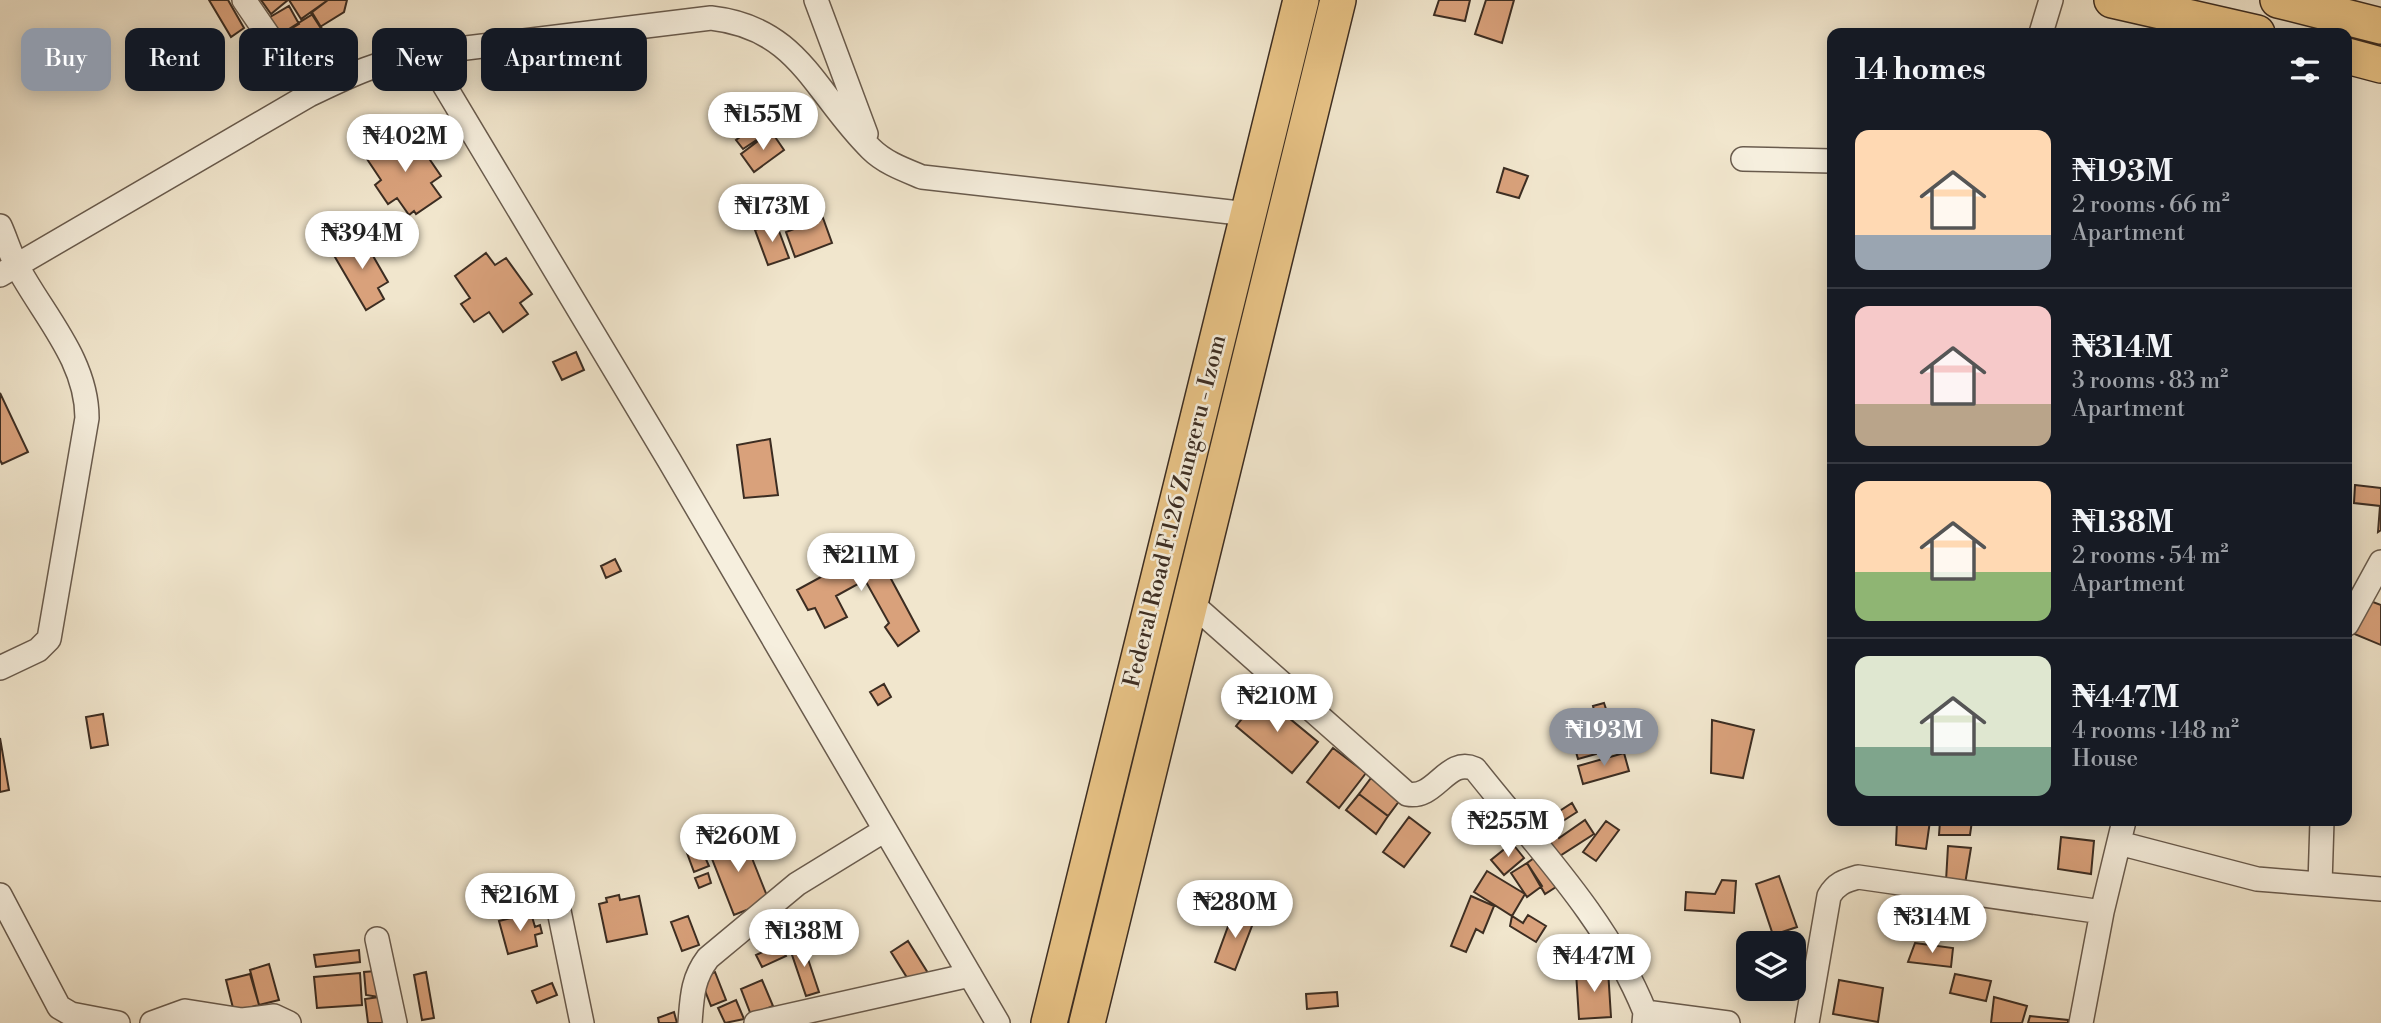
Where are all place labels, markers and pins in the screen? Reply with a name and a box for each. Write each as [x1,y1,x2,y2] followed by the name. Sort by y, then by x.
[714,92,812,152] pin: ₦155M
[356,114,454,174] pin: ₦402M
[723,184,821,244] pin: ₦173M
[313,212,411,271] pin: ₦394M
[812,534,910,593] pin: ₦211M
[1228,674,1326,734] pin: ₦210M
[1555,708,1653,768] pin: ₦193M
[1459,800,1557,859] pin: ₦255M
[689,814,787,874] pin: ₦260M
[471,874,569,933] pin: ₦216M
[1186,880,1284,940] pin: ₦280M
[1883,895,1981,955] pin: ₦314M
[755,909,853,969] pin: ₦138M
[1545,934,1643,994] pin: ₦447M

